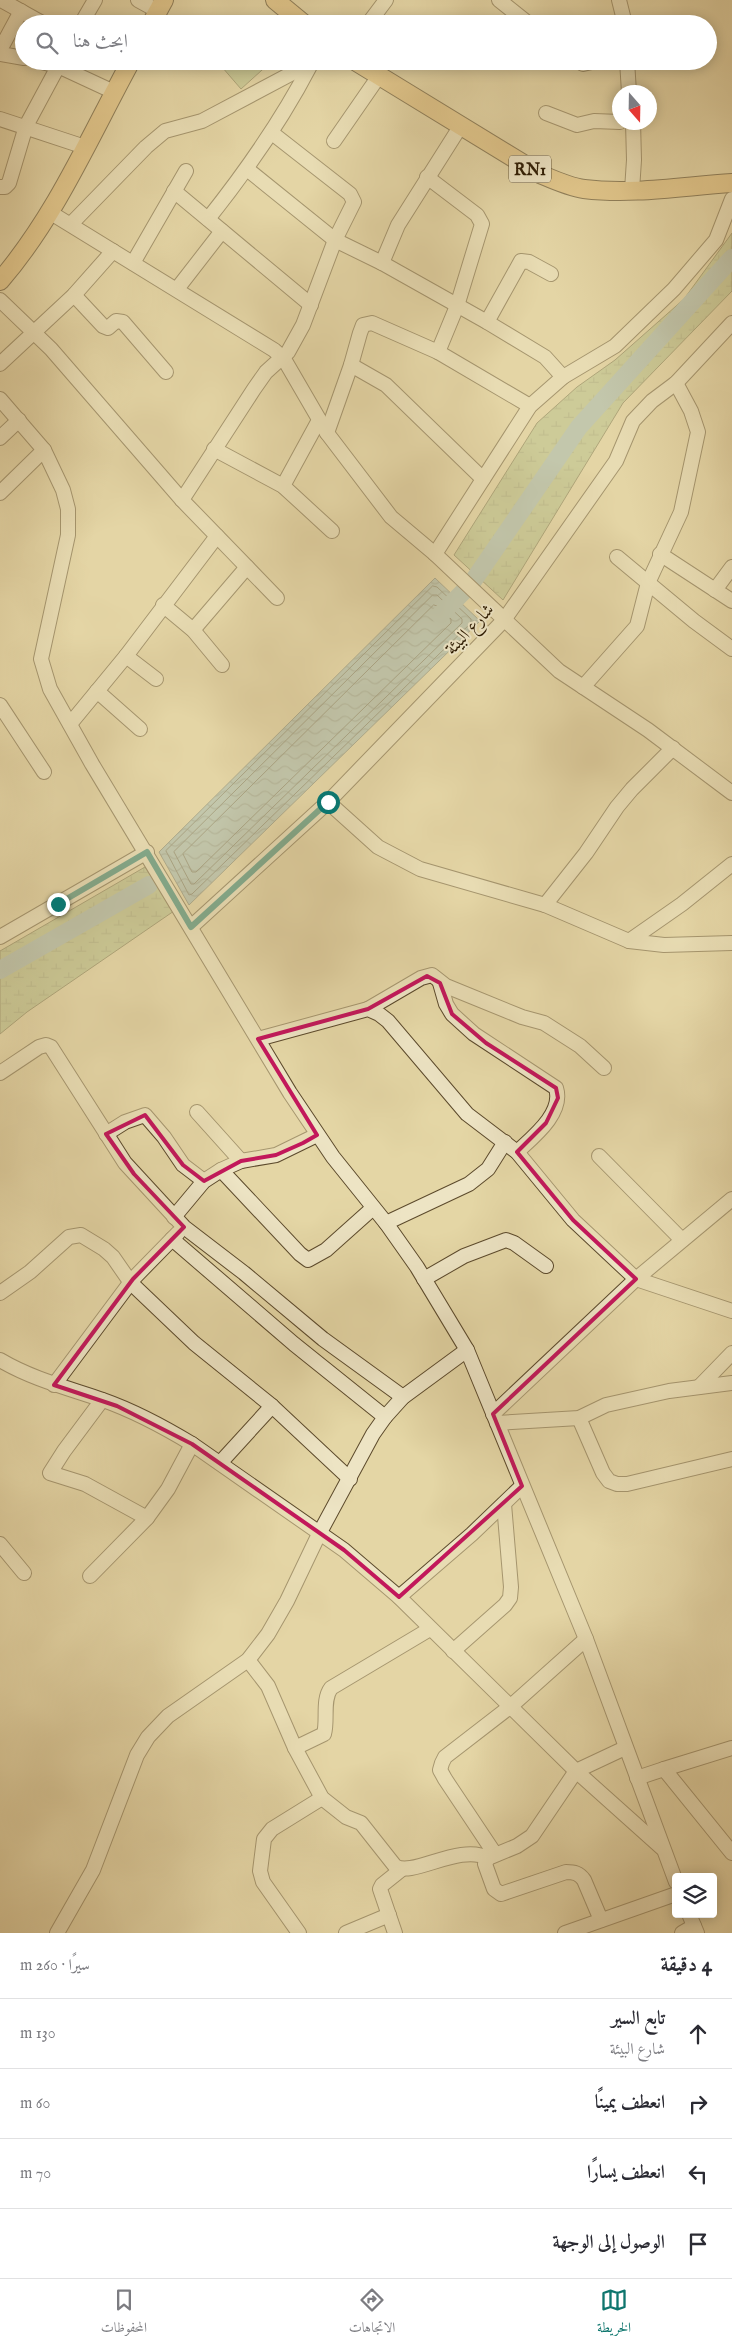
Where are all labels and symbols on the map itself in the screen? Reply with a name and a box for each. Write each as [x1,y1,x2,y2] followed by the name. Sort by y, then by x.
[612,85,657,130] north arrow
[509,156,551,182] road number: RN1
[440,599,501,662] street label: شارع البيئة
[317,791,340,814] route start
[47,893,70,916] route end

